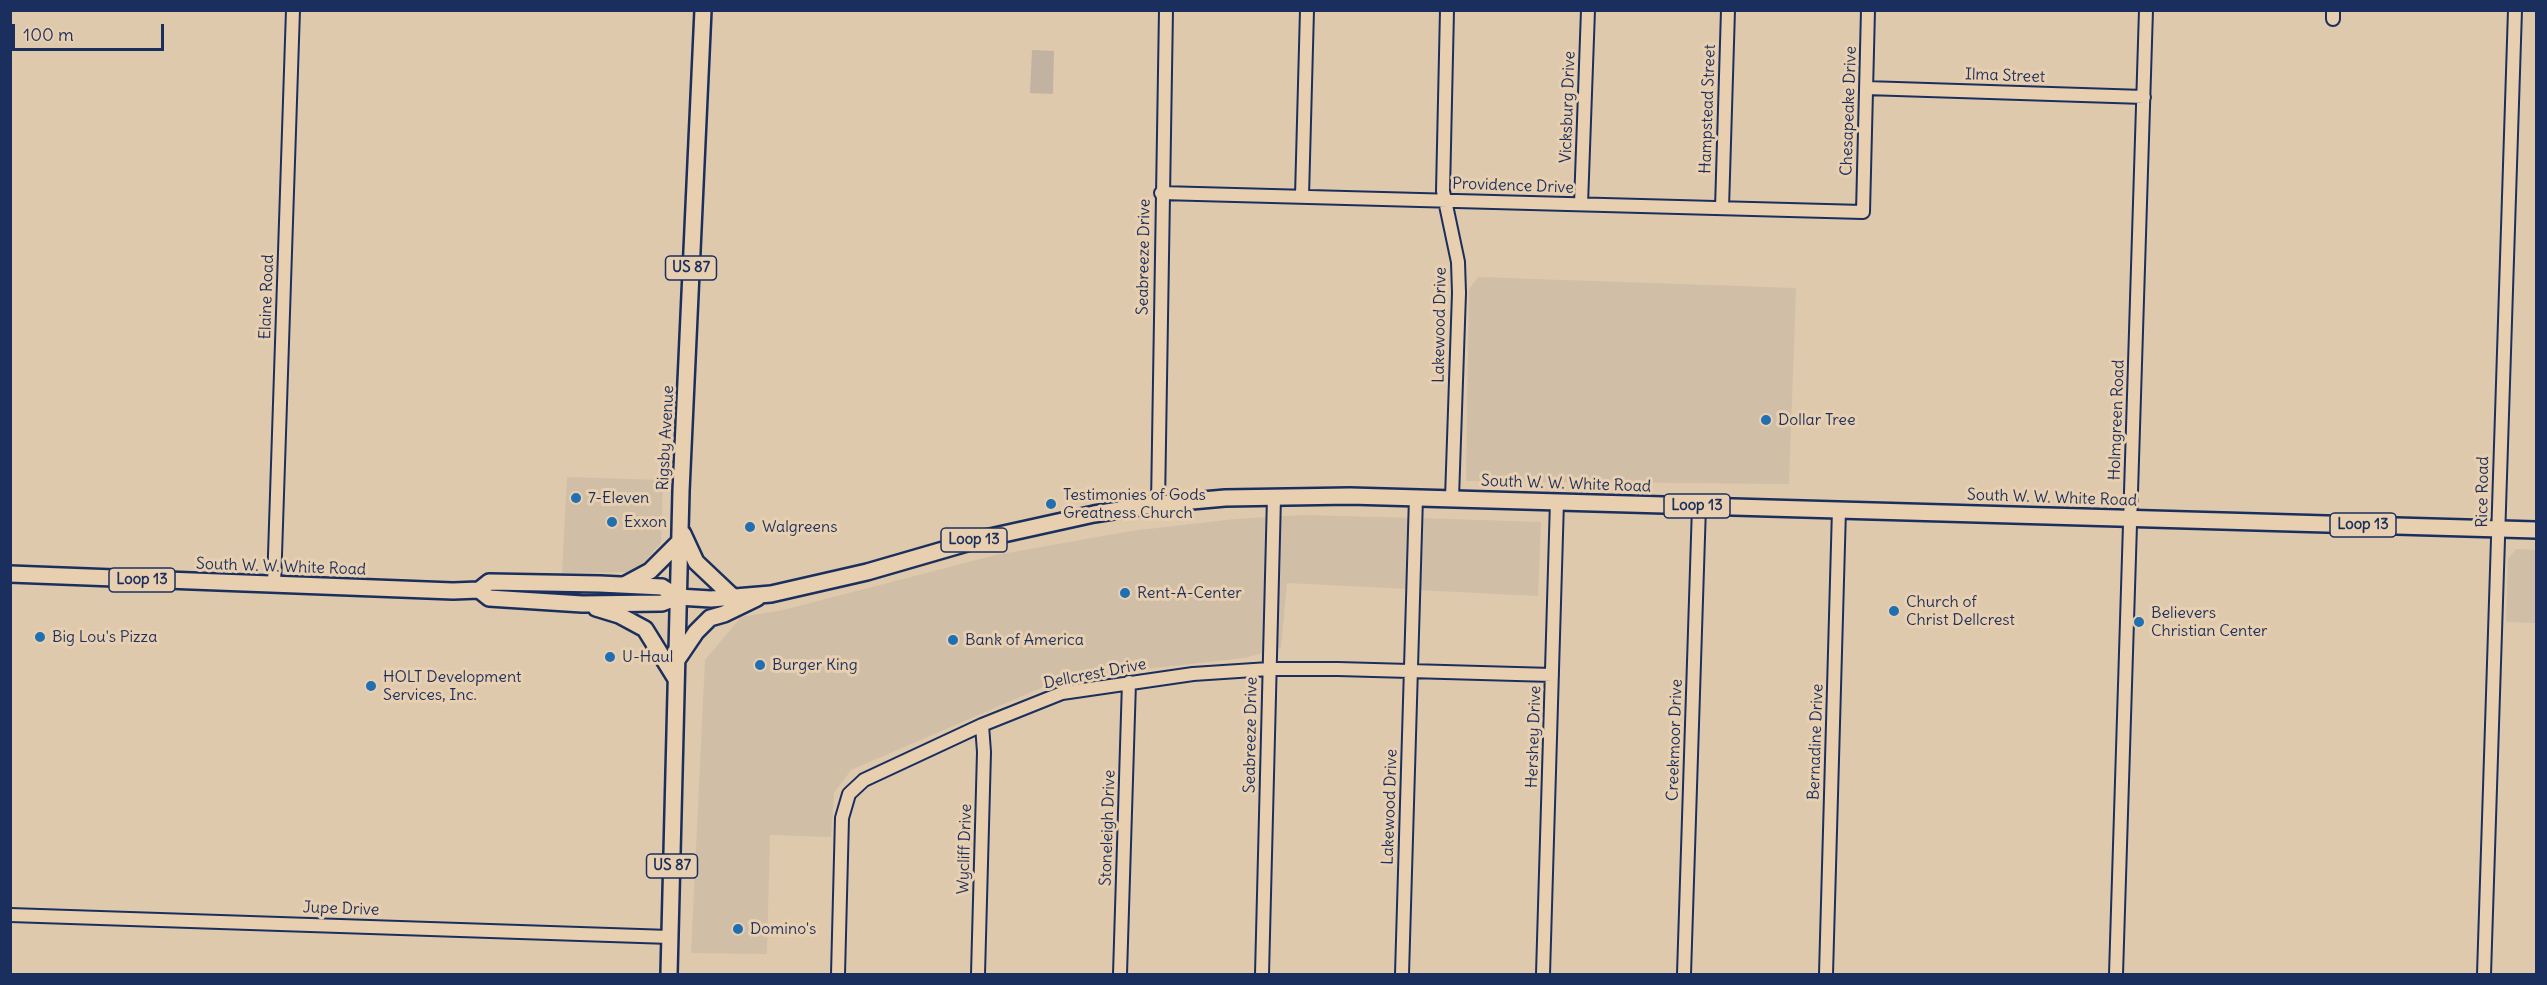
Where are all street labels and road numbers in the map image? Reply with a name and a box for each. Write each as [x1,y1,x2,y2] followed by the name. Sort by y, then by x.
[1696,44,1720,174] street label: Hampstead Street
[1837,46,1861,176] street label: Chesapeake Drive
[1556,51,1580,163] street label: Vicksburg Drive
[1965,65,2045,87] street label: Ilma Street
[1452,174,1574,198] street label: Providence Drive
[1133,199,1155,315] street label: Seabreeze Drive
[256,254,278,340] street label: Elaine Road
[666,256,716,280] road number: US 87
[1429,267,1451,383] street label: Lakewood Drive
[2105,359,2129,481] street label: Holmgreen Road
[654,385,678,491] street label: Rigsby Avenue
[2473,456,2493,528] street label: Rice Road
[1481,471,1651,497] street label: South W. W. White Road
[1967,485,2137,511] street label: South W. W. White Road
[1664,494,1730,518] road number: Loop 13
[2330,513,2396,537] road number: Loop 13
[941,528,1007,552] road number: Loop 13
[196,554,366,580] street label: South W. W. White Road
[109,568,175,592] road number: Loop 13
[1042,655,1148,693] street label: Dellcrest Drive
[1240,677,1262,793] street label: Seabreeze Drive
[1663,679,1687,801] street label: Creekmoor Drive
[1804,683,1828,801] street label: Bernadine Drive
[1523,685,1545,789] street label: Hershey Drive
[1378,749,1402,865] street label: Lakewood Drive
[1096,769,1120,887] street label: Stoneleigh Drive
[954,803,976,895] street label: Wycliff Drive
[646,854,698,878] road number: US 87
[302,898,380,920] street label: Jupe Drive

